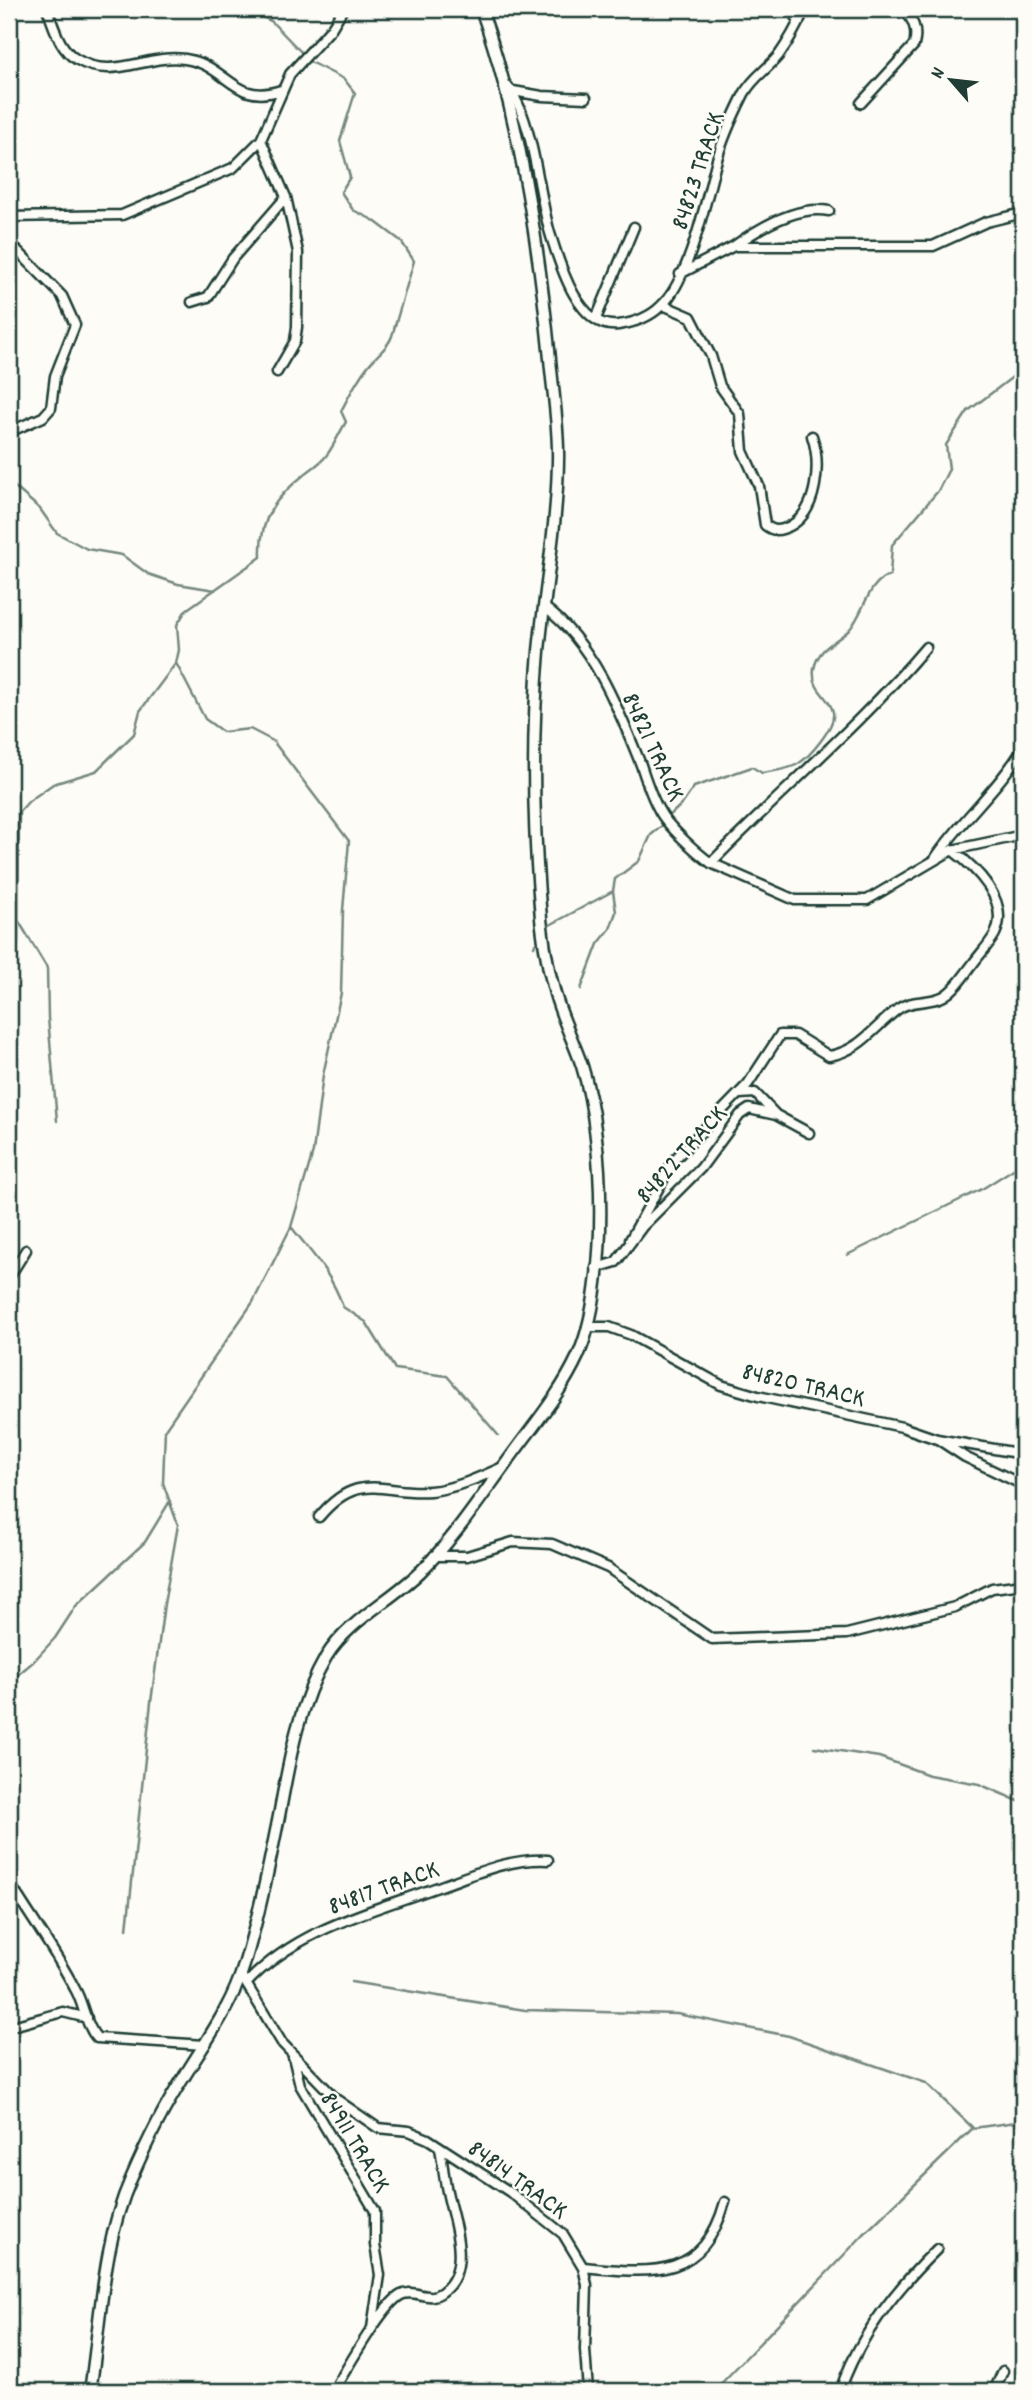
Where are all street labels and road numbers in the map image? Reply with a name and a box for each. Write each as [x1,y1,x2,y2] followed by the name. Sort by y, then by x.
[663,107,736,235] street label: 84823 TRACK
[610,687,693,808] street label: 84821 TRACK
[628,1097,737,1213] street label: 84822 TRACK
[738,1354,868,1419] street label: 84820 TRACK
[324,1852,445,1926] street label: 84817 TRACK
[309,2085,399,2201] street label: 84911 TRACK
[459,2132,575,2230] street label: 84814 TRACK

